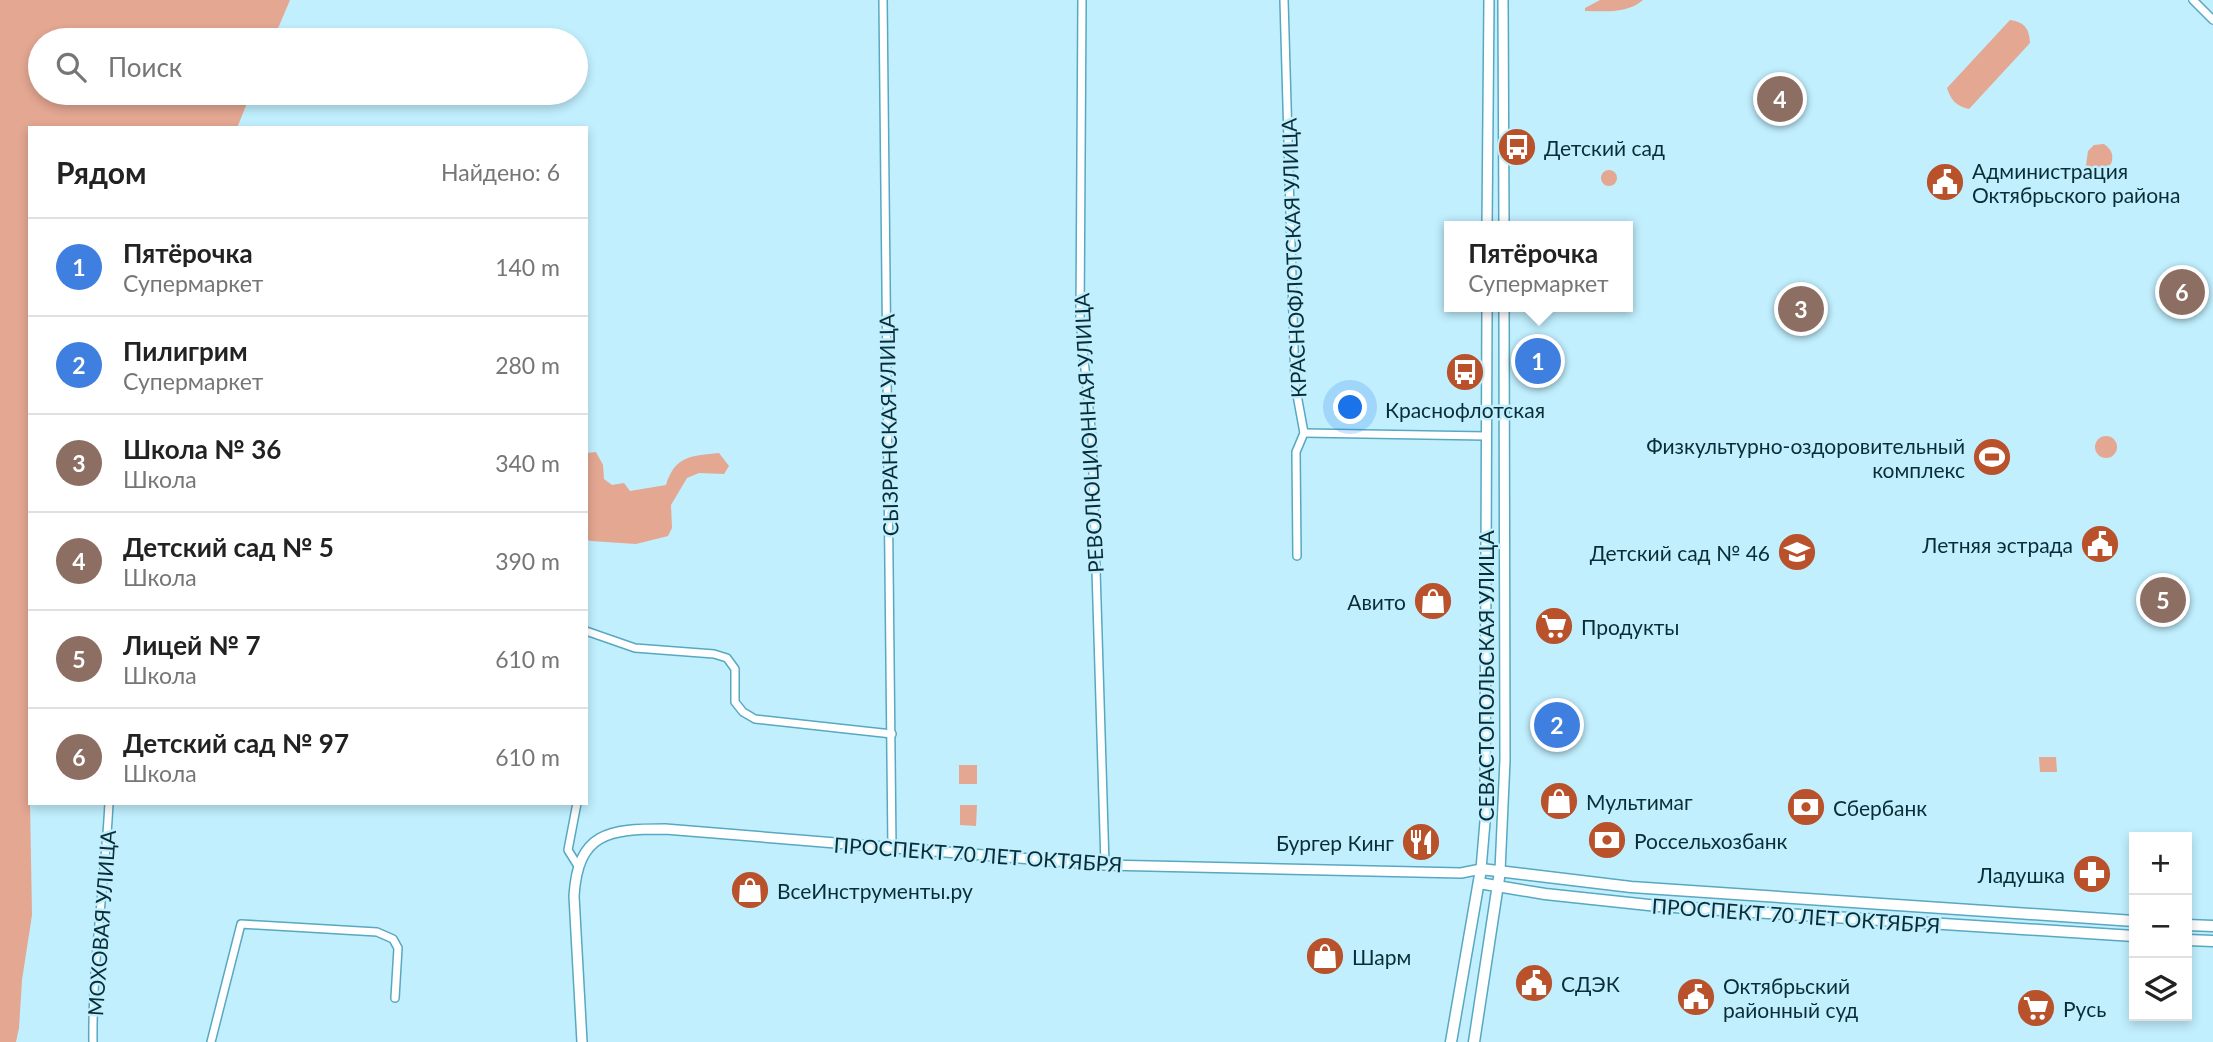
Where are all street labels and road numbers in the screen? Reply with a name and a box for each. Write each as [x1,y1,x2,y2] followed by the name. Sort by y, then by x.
[1276,117,1310,399] street label: КРАСНОФЛОТСКАЯ УЛИЦА
[1068,292,1108,574] street label: РЕВОЛЮЦИОННАЯ УЛИЦА
[874,313,902,536] street label: СЫЗРАНСКАЯ УЛИЦА
[1473,530,1498,822] street label: СЕВАСТОПОЛЬСКАЯ УЛИЦА
[82,828,120,1017] street label: МОХОВАЯ УЛИЦА
[833,831,1123,877] street label: ПРОСПЕКТ 70 ЛЕТ ОКТЯБРЯ
[1651,892,1941,938] street label: ПРОСПЕКТ 70 ЛЕТ ОКТЯБРЯ

